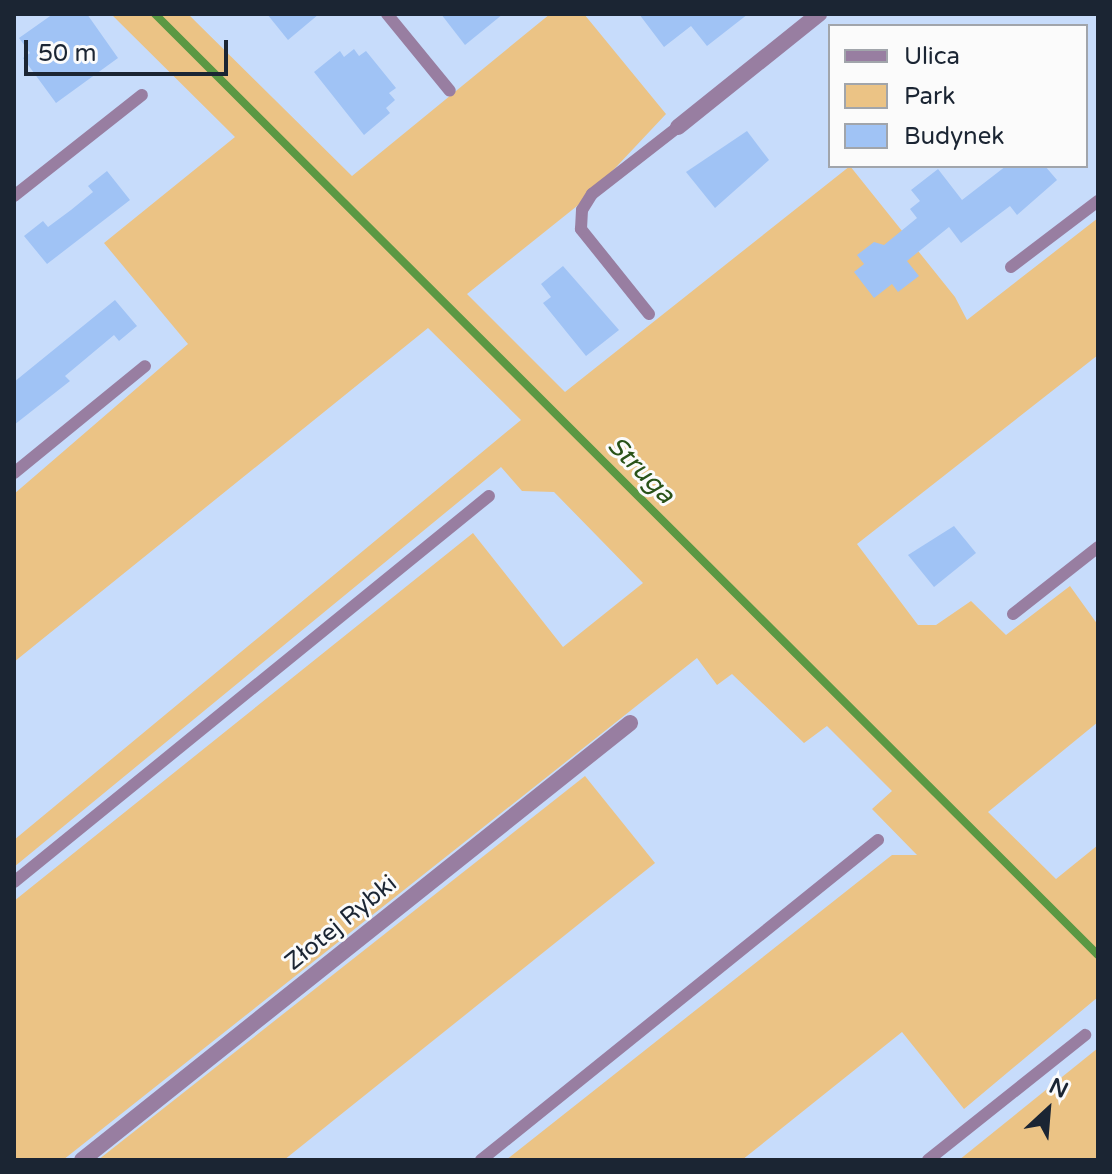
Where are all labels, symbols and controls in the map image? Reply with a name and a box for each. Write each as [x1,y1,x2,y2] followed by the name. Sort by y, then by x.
[28,24,232,74] scale bar
[828,24,1088,168] legend
[38,39,96,68] text: 50 m
[904,42,960,71] text: Ulica
[904,82,955,111] text: Park
[904,122,1004,151] text: Budynek
[601,430,681,510] water label: Struga
[279,869,403,977] street label: Złotej Rybki
[1008,1070,1088,1150] north arrow
[1045,1073,1072,1104] text: N

